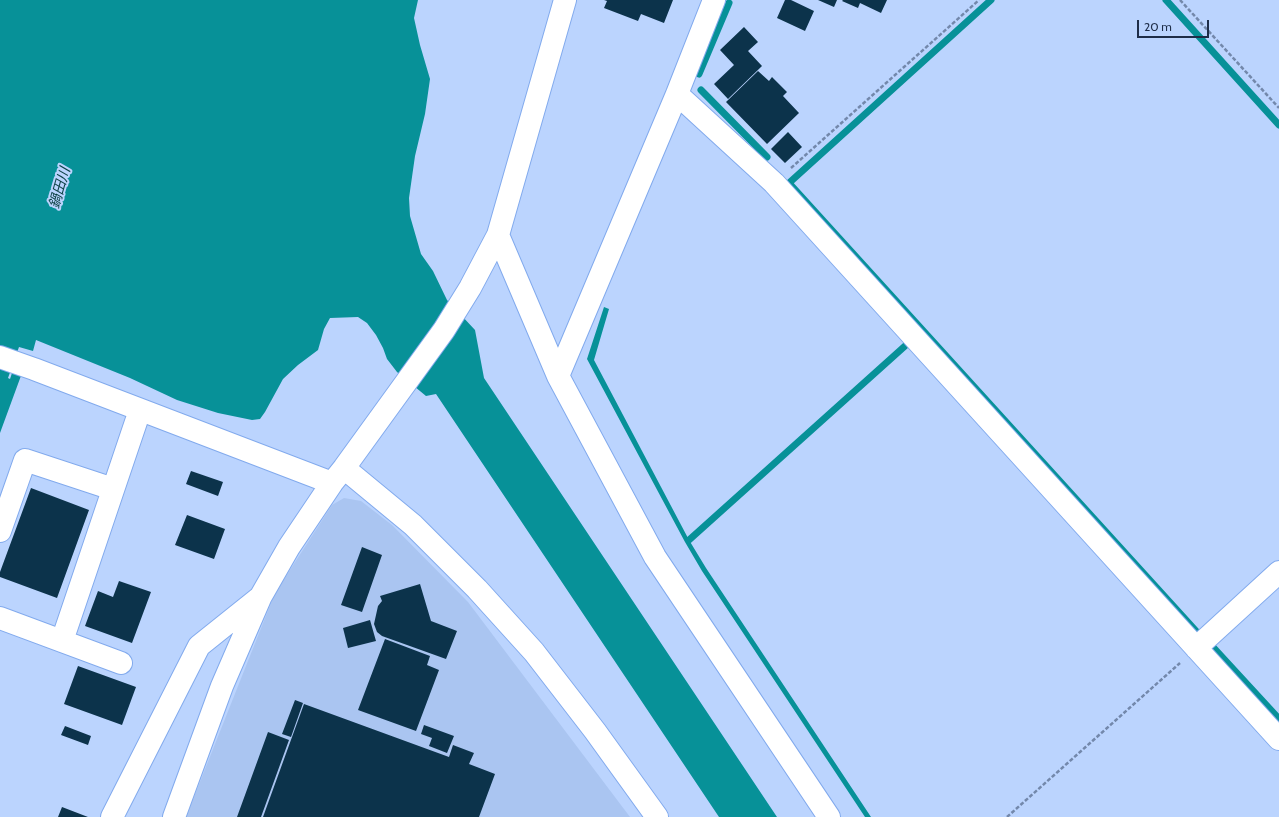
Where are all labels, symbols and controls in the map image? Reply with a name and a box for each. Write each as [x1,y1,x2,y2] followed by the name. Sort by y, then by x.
[1139,12,1211,38] scale bar
[1144,19,1172,34] text: 20 m
[46,165,74,211] water label: 鍋田川

